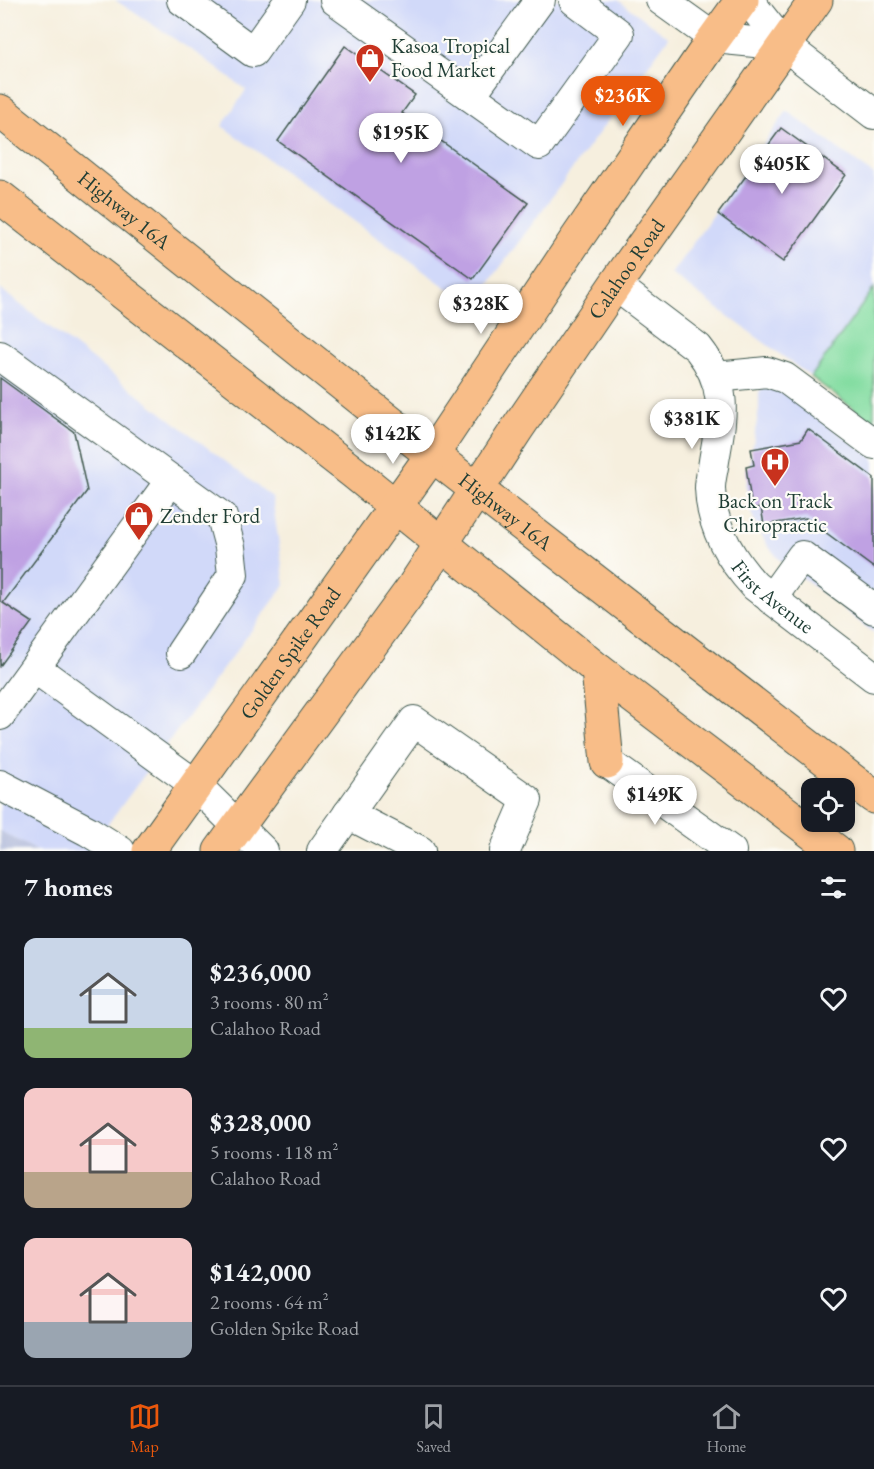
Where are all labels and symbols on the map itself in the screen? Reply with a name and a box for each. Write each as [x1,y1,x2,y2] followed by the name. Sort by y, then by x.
[391,32,510,83] place label: Kasoa Tropical Food Market
[354,42,386,84] shop icon: Kasoa Tropical Food Market
[581,76,665,127] pin: $236K
[359,113,443,164] pin: $195K
[740,144,824,195] pin: $405K
[72,164,177,256] street label: Highway 16A
[582,213,671,324] street label: Calahoo Road
[439,284,523,335] pin: $328K
[650,399,734,450] pin: $381K
[351,414,435,465] pin: $142K
[759,446,791,488] hospital icon: Back on Track Chiropractic
[453,466,559,556] street label: Highway 16A
[718,487,834,538] place label: Back on Track Chiropractic
[123,500,155,542] shop icon: Zender Ford
[160,502,261,529] place label: Zender Ford
[726,554,820,639] street label: First Avenue
[233,581,347,725] street label: Golden Spike Road
[613,775,697,826] pin: $149K

